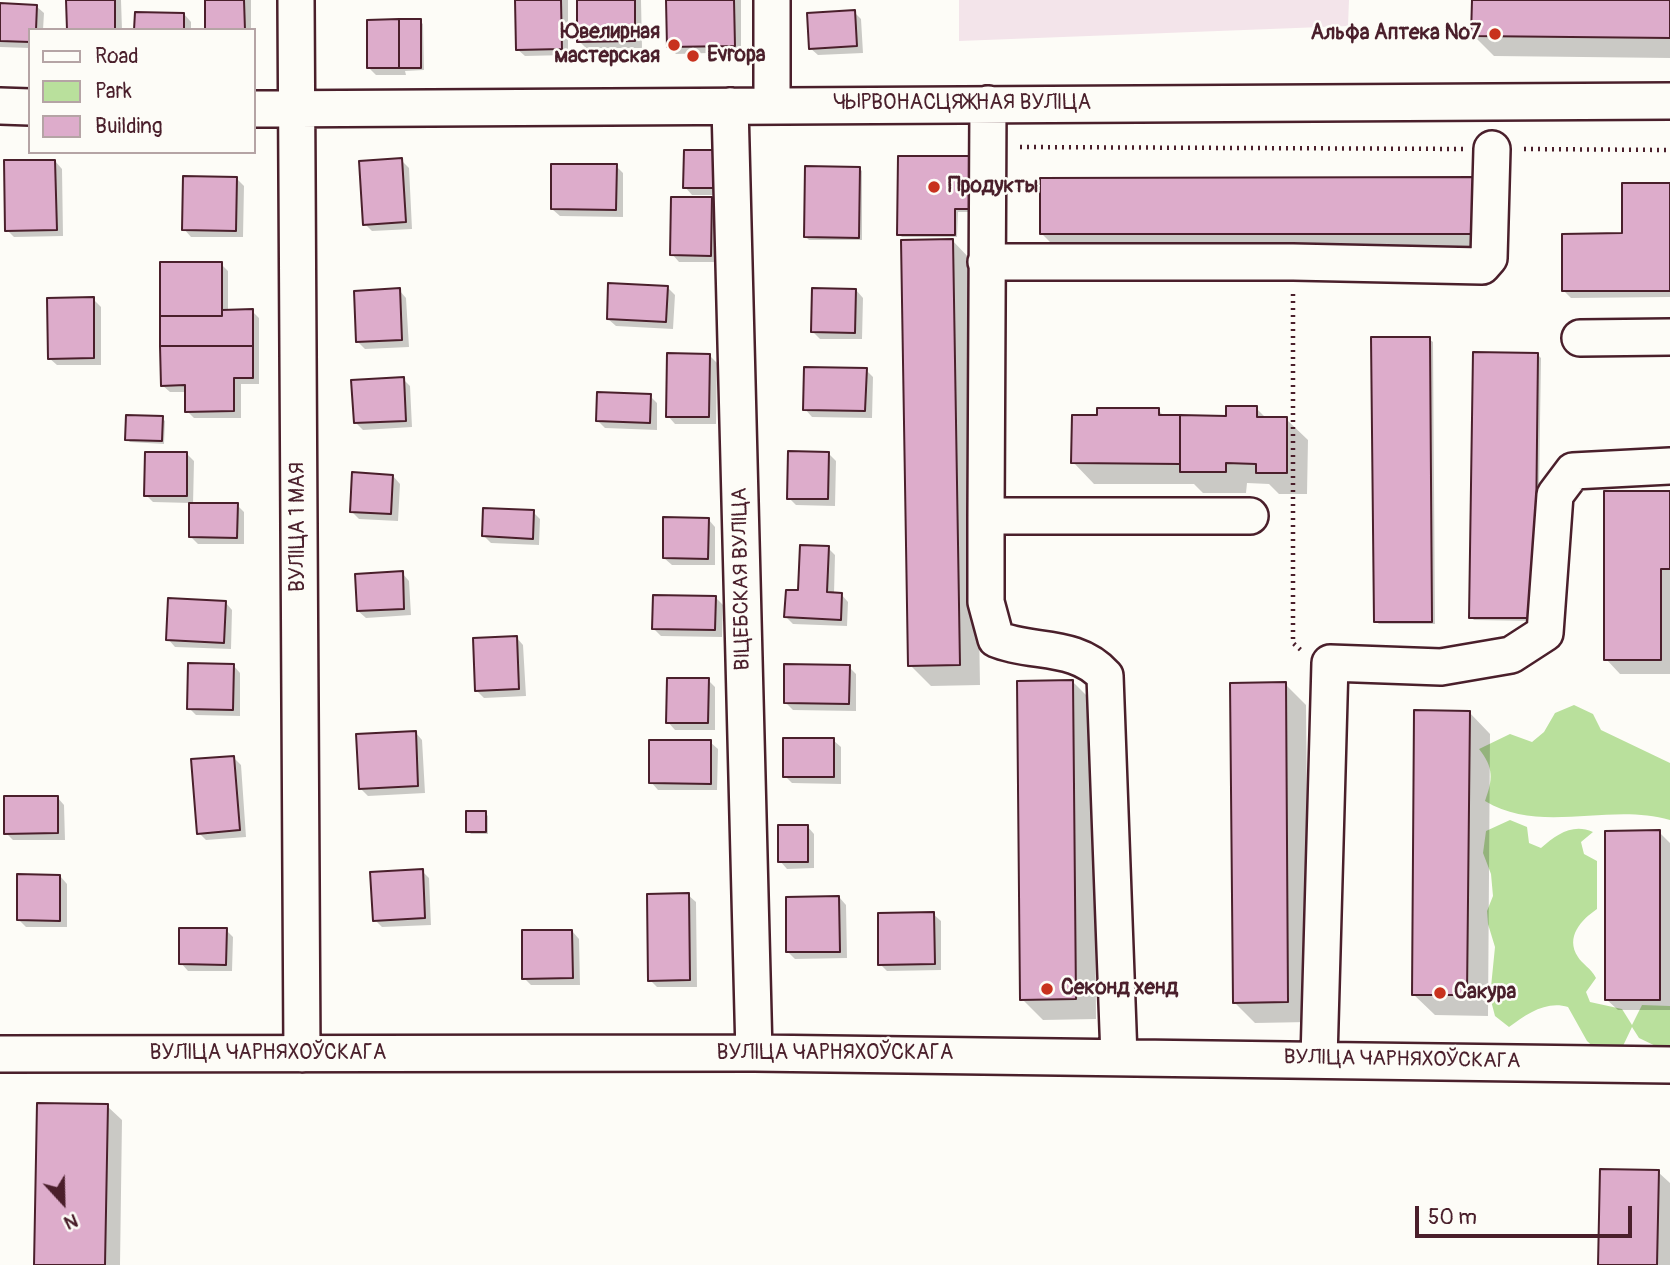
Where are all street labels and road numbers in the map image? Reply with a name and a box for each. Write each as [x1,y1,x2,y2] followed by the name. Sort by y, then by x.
[833,91,1091,117] street label: ЧЫРВОНАСЦЯЖНАЯ ВУЛІЦА
[286,462,312,592] street label: ВУЛІЦА 1 МАЯ
[728,487,756,671] street label: ВІЦЕБСКАЯ ВУЛІЦА
[150,1041,386,1067] street label: ВУЛІЦА ЧАРНЯХОЎСКАГА
[717,1041,953,1067] street label: ВУЛІЦА ЧАРНЯХОЎСКАГА
[1283,1045,1521,1075] street label: ВУЛІЦА ЧАРНЯХОЎСКАГА

